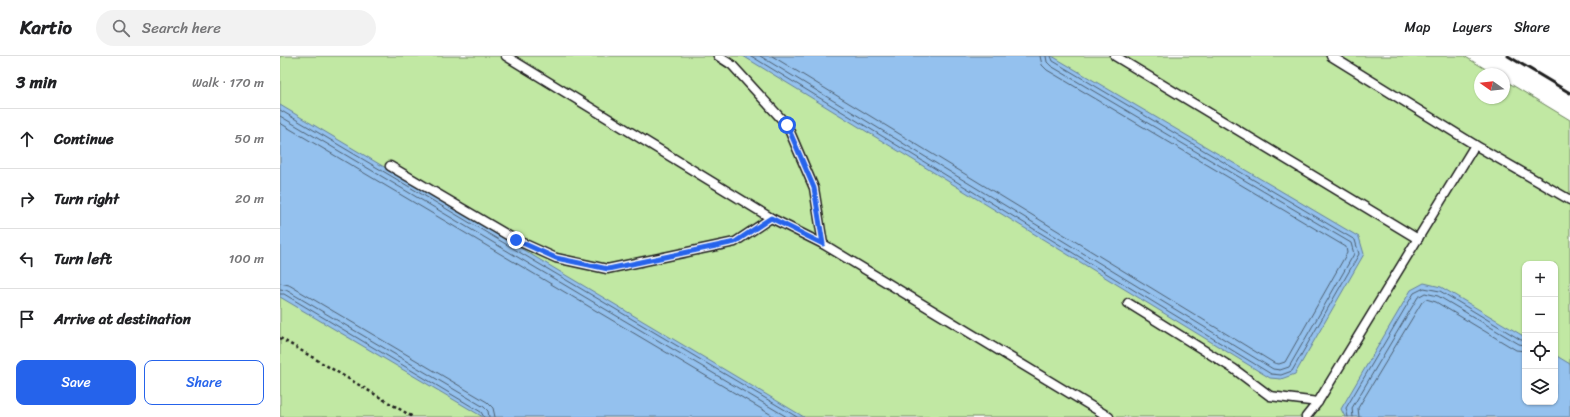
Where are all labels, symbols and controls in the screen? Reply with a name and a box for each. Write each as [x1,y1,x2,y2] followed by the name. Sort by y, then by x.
[96,10,376,46] search box
[20,11,72,44] text: Kartio
[142,15,221,41] text: Search here
[1405,15,1430,40] text: Map
[1452,15,1492,40] text: Layers
[1514,15,1550,40] text: Share
[110,17,132,39] icon: search
[16,67,57,97] text: 3 min
[1474,68,1510,104] north arrow
[192,71,264,94] text: Walk · 170 m
[778,116,796,134] route start
[54,126,114,152] text: Continue
[234,127,264,150] text: 50 m
[16,128,38,150] icon: ahead
[54,186,119,212] text: Turn right
[235,187,264,210] text: 20 m
[16,188,38,210] icon: right
[507,231,525,249] route end
[54,246,112,272] text: Turn left
[229,247,264,270] text: 100 m
[16,248,38,270] icon: left
[1522,261,1558,405] map controls
[1522,261,1558,297] button: +
[1522,297,1558,333] button: −
[54,306,191,332] text: Arrive at destination
[16,308,38,330] icon: arrive
[1522,333,1558,369] button: locate
[16,360,136,405] button: Save
[144,360,264,405] button: Share
[1522,369,1558,405] button: layers

